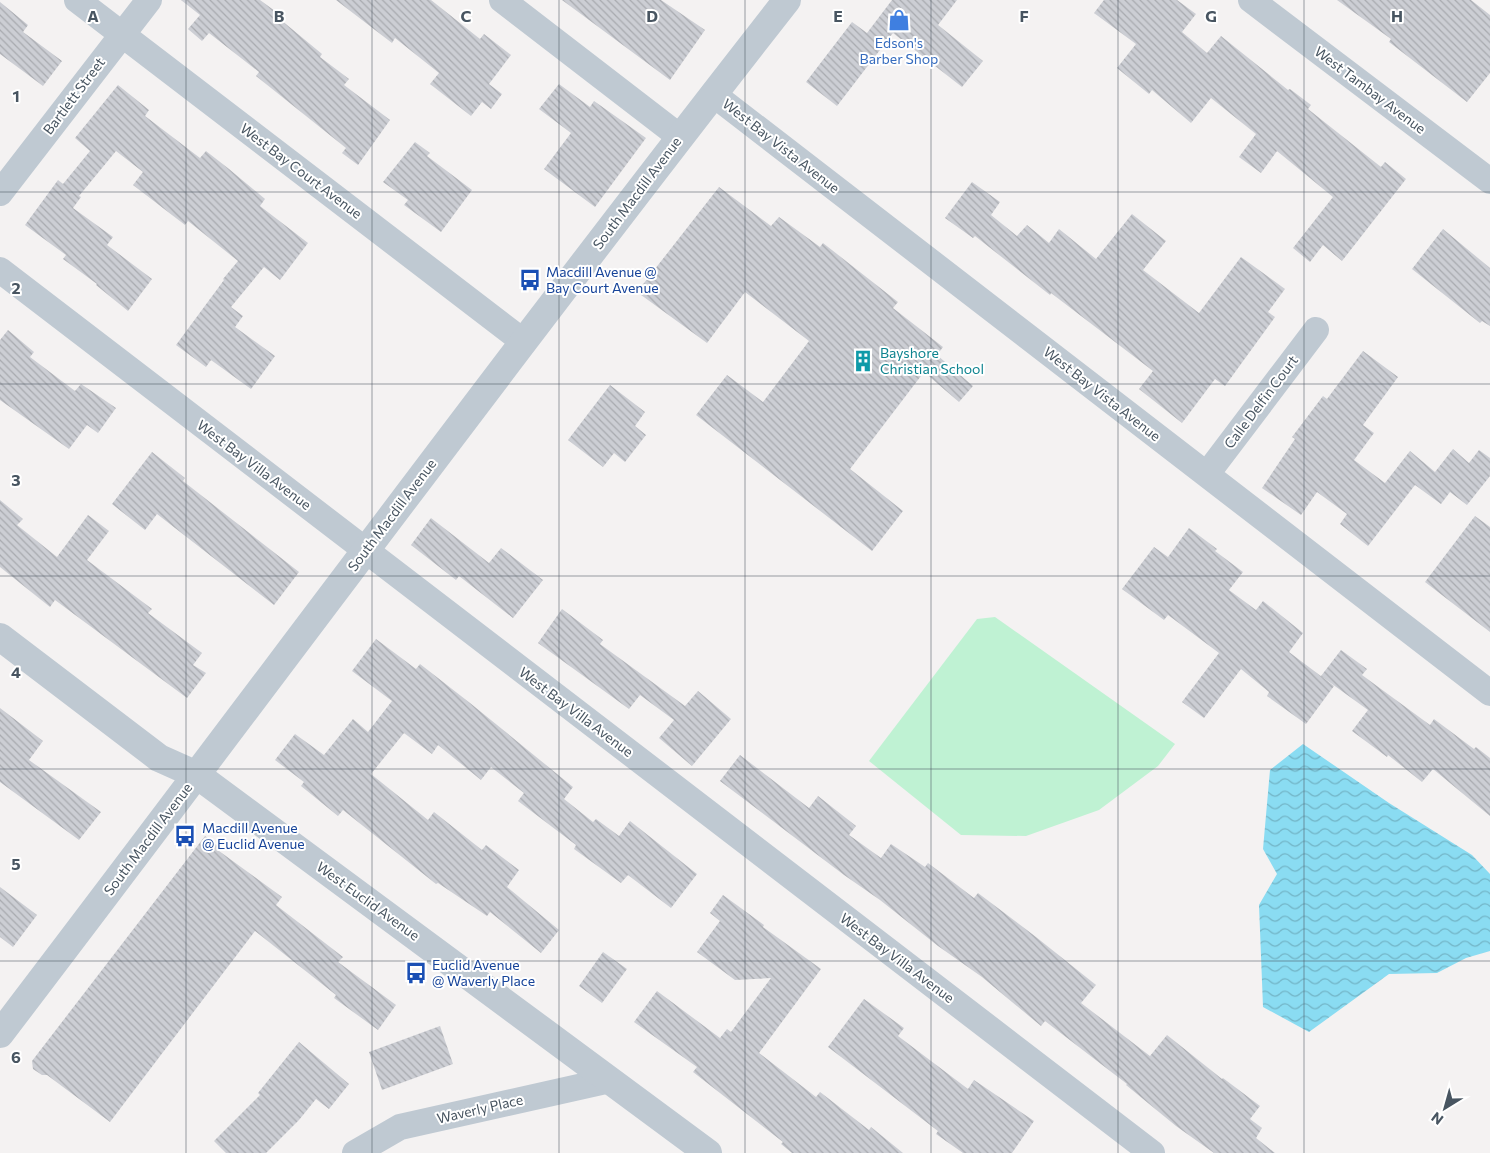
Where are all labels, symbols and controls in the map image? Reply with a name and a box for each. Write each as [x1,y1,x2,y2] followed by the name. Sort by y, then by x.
[87,6,99,25] text: A
[274,6,285,25] text: B
[461,6,472,25] text: C
[646,6,658,25] text: D
[833,6,843,25] text: E
[1019,6,1029,25] text: F
[1205,6,1217,25] text: G
[1391,6,1403,25] text: H
[886,7,912,33] shop icon: Edson's Barber Shop
[860,34,938,67] place label: Edson's Barber Shop
[1311,42,1429,137] street label: West Tambay Avenue
[39,54,108,138] street label: Bartlett Street
[12,86,20,105] text: 1
[720,95,843,196] street label: West Bay Vista Avenue
[237,119,366,222] street label: West Bay Court Avenue
[589,133,684,252] street label: South Macdill Avenue
[546,263,659,296] place label: Macdill Avenue @ Bay Court Avenue
[517,267,543,293] bus stop icon: Macdill Avenue @ Bay Court Avenue
[11,278,21,297] text: 2
[1041,343,1164,444] street label: West Bay Vista Avenue
[880,344,984,377] place label: Bayshore Christian School
[850,348,876,374] building icon: Bayshore Christian School
[1220,352,1301,452] street label: Calle Delfin Court
[194,416,315,513] street label: West Bay Villa Avenue
[344,455,439,574] street label: South Macdill Avenue
[11,470,21,489] text: 3
[11,662,21,681] text: 4
[516,663,637,760] street label: West Bay Villa Avenue
[100,779,195,898] street label: South Macdill Avenue
[202,819,305,852] place label: Macdill Avenue @ Euclid Avenue
[172,823,198,849] bus stop icon: Macdill Avenue @ Euclid Avenue
[11,854,21,873] text: 5
[314,858,423,944] street label: West Euclid Avenue
[837,909,958,1006] street label: West Bay Villa Avenue
[432,956,535,989] place label: Euclid Avenue @ Waverly Place
[403,960,429,986] bus stop icon: Euclid Avenue @ Waverly Place
[11,1047,21,1066] text: 6
[1420,1083,1470,1133] north arrow
[435,1090,525,1127] street label: Waverly Place
[1428,1109,1446,1129] text: N

